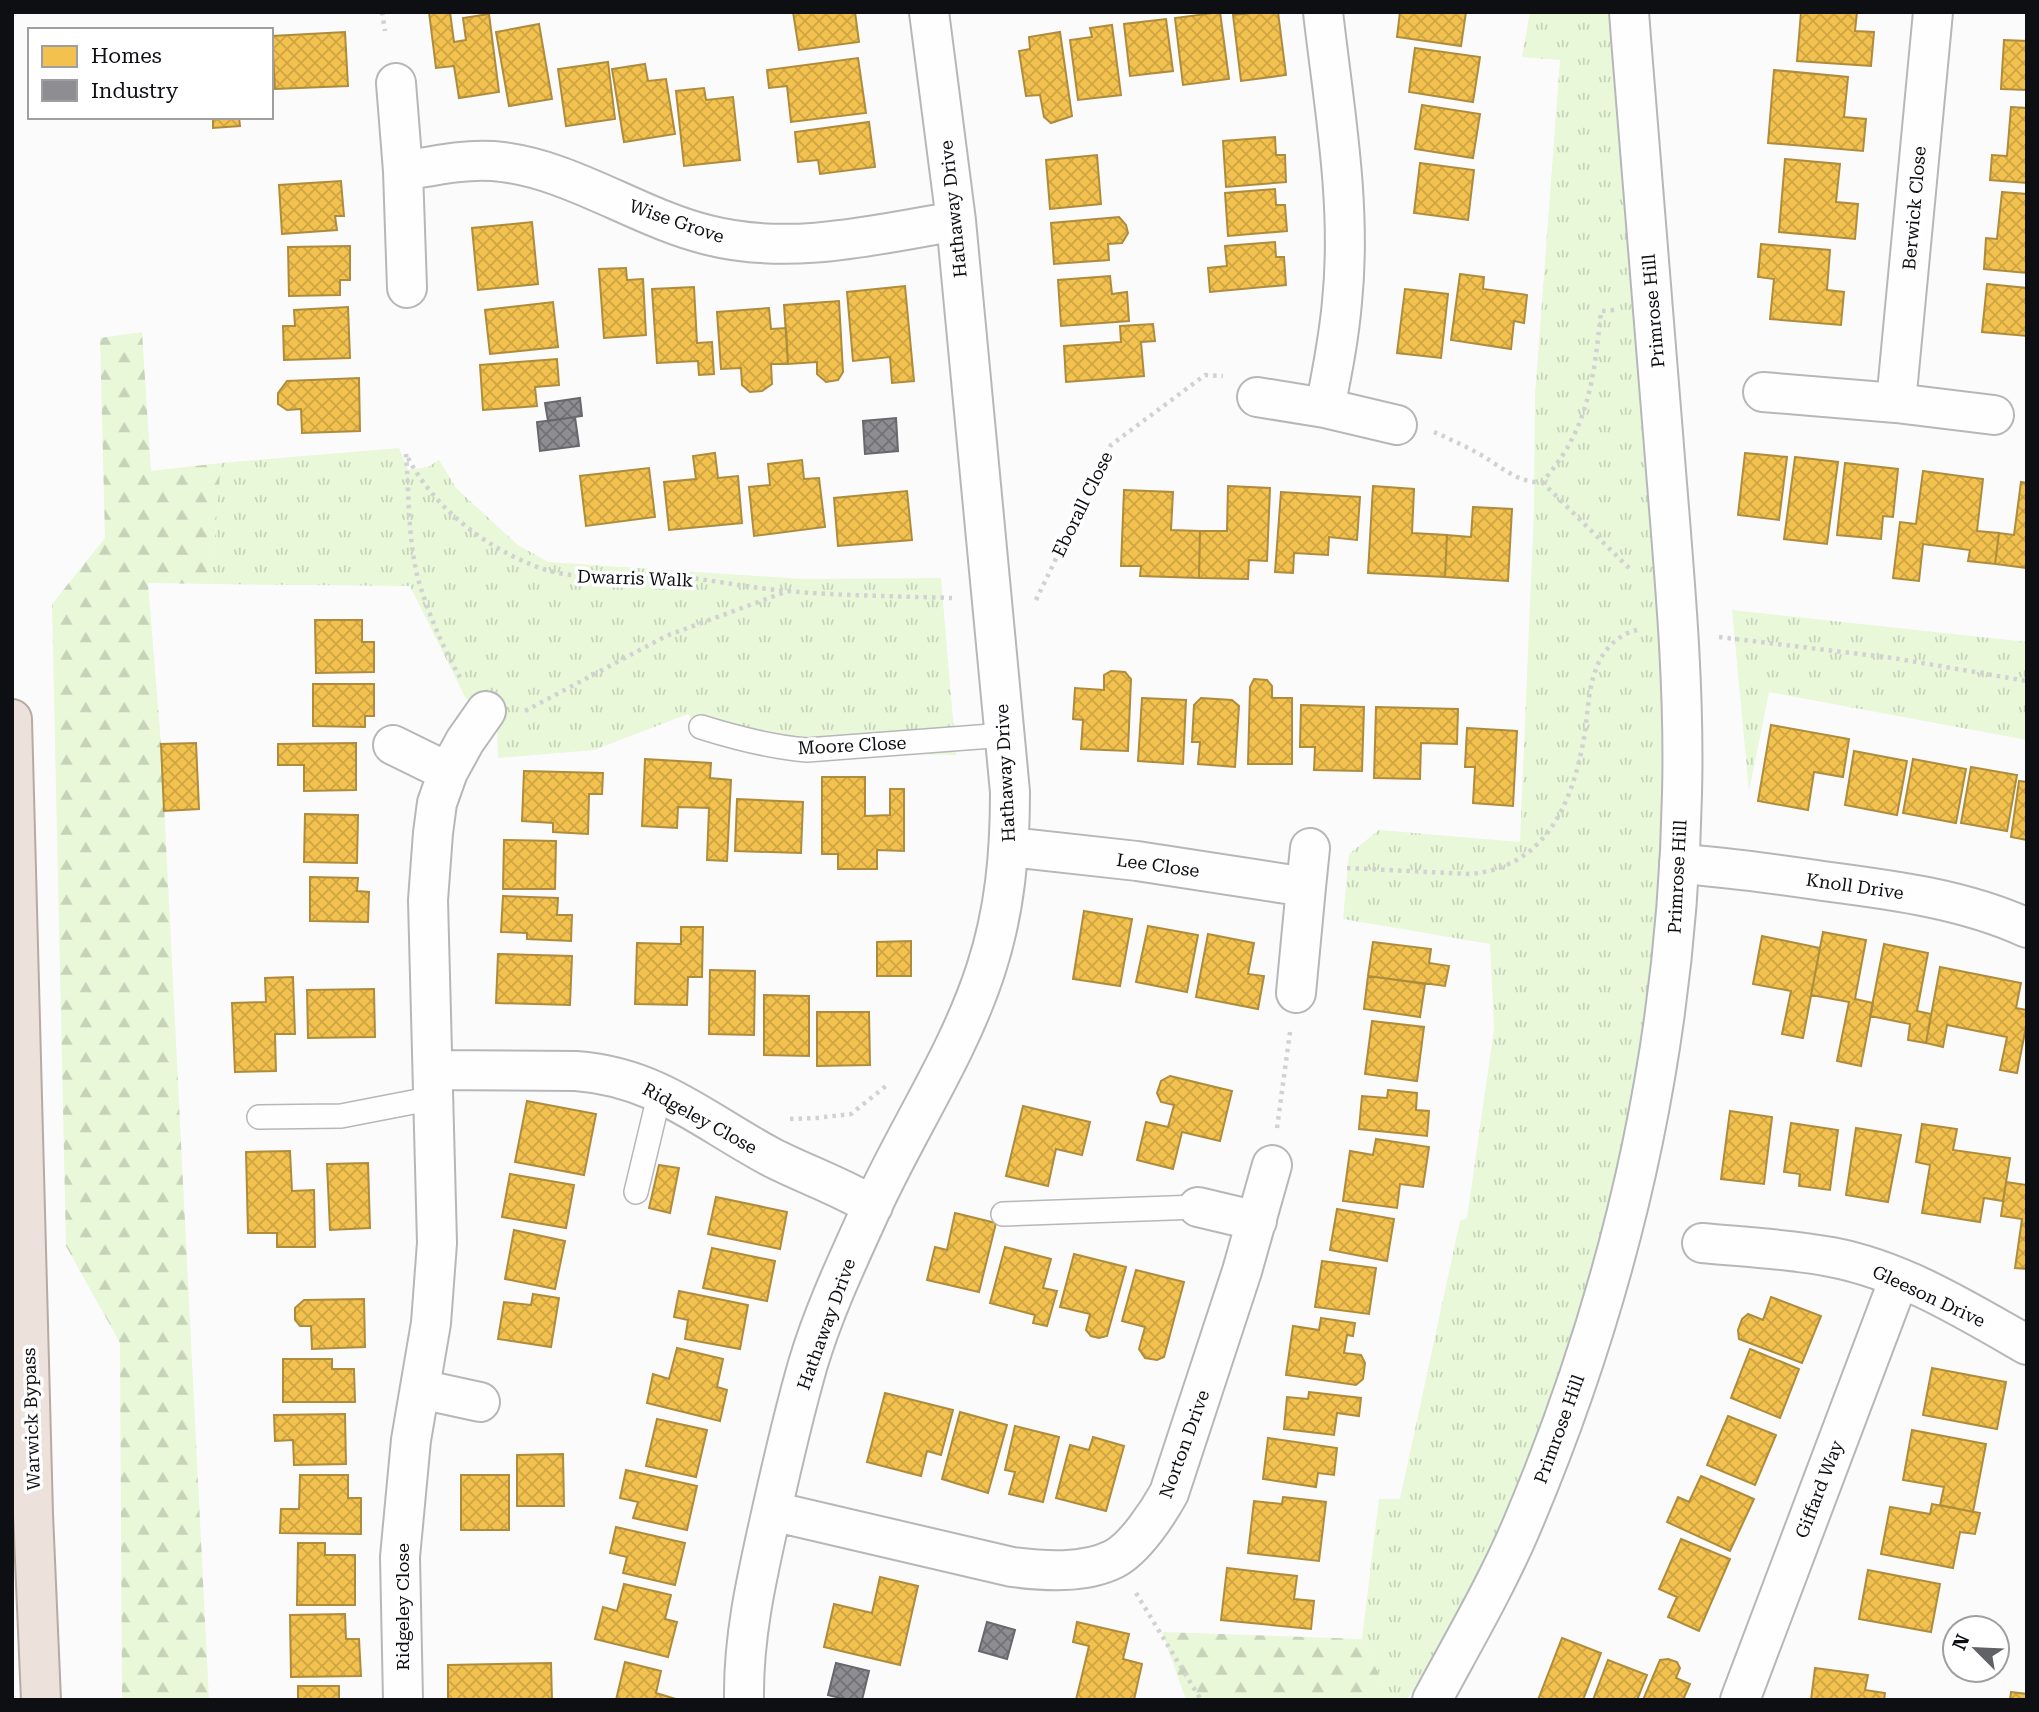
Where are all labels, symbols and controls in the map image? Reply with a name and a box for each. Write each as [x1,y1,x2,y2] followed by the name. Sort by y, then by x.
[28,28,273,119] legend
[91,44,162,68] text: Homes
[91,79,179,103] text: Industry
[935,139,971,279] street label: Hathaway Drive
[1898,145,1930,271] street label: Berwick Close
[627,195,727,247] street label: Wise Grove
[1638,253,1668,369] street label: Primrose Hill
[1047,448,1117,560] street label: Eborall Close
[576,565,694,591] street label: Dwarris Walk
[991,703,1019,843] street label: Hathaway Drive
[797,732,907,758] street label: Moore Close
[1664,819,1690,935] street label: Primrose Hill
[1115,849,1201,881] street label: Lee Close
[1805,869,1905,903] street label: Knoll Drive
[639,1078,761,1158] street label: Ridgeley Close
[792,1255,860,1393] street label: Hathaway Drive
[1869,1261,1989,1331] street label: Gleeson Drive
[18,1347,44,1491] street label: Warwick Bypass
[1530,1371,1589,1486] street label: Primrose Hill
[1155,1387,1213,1501] street label: Norton Drive
[1791,1437,1847,1541] street label: Giffard Way
[392,1543,413,1671] street label: Ridgeley Close
[1941,1614,2011,1684] north arrow
[1947,1631,1975,1654] text: N

